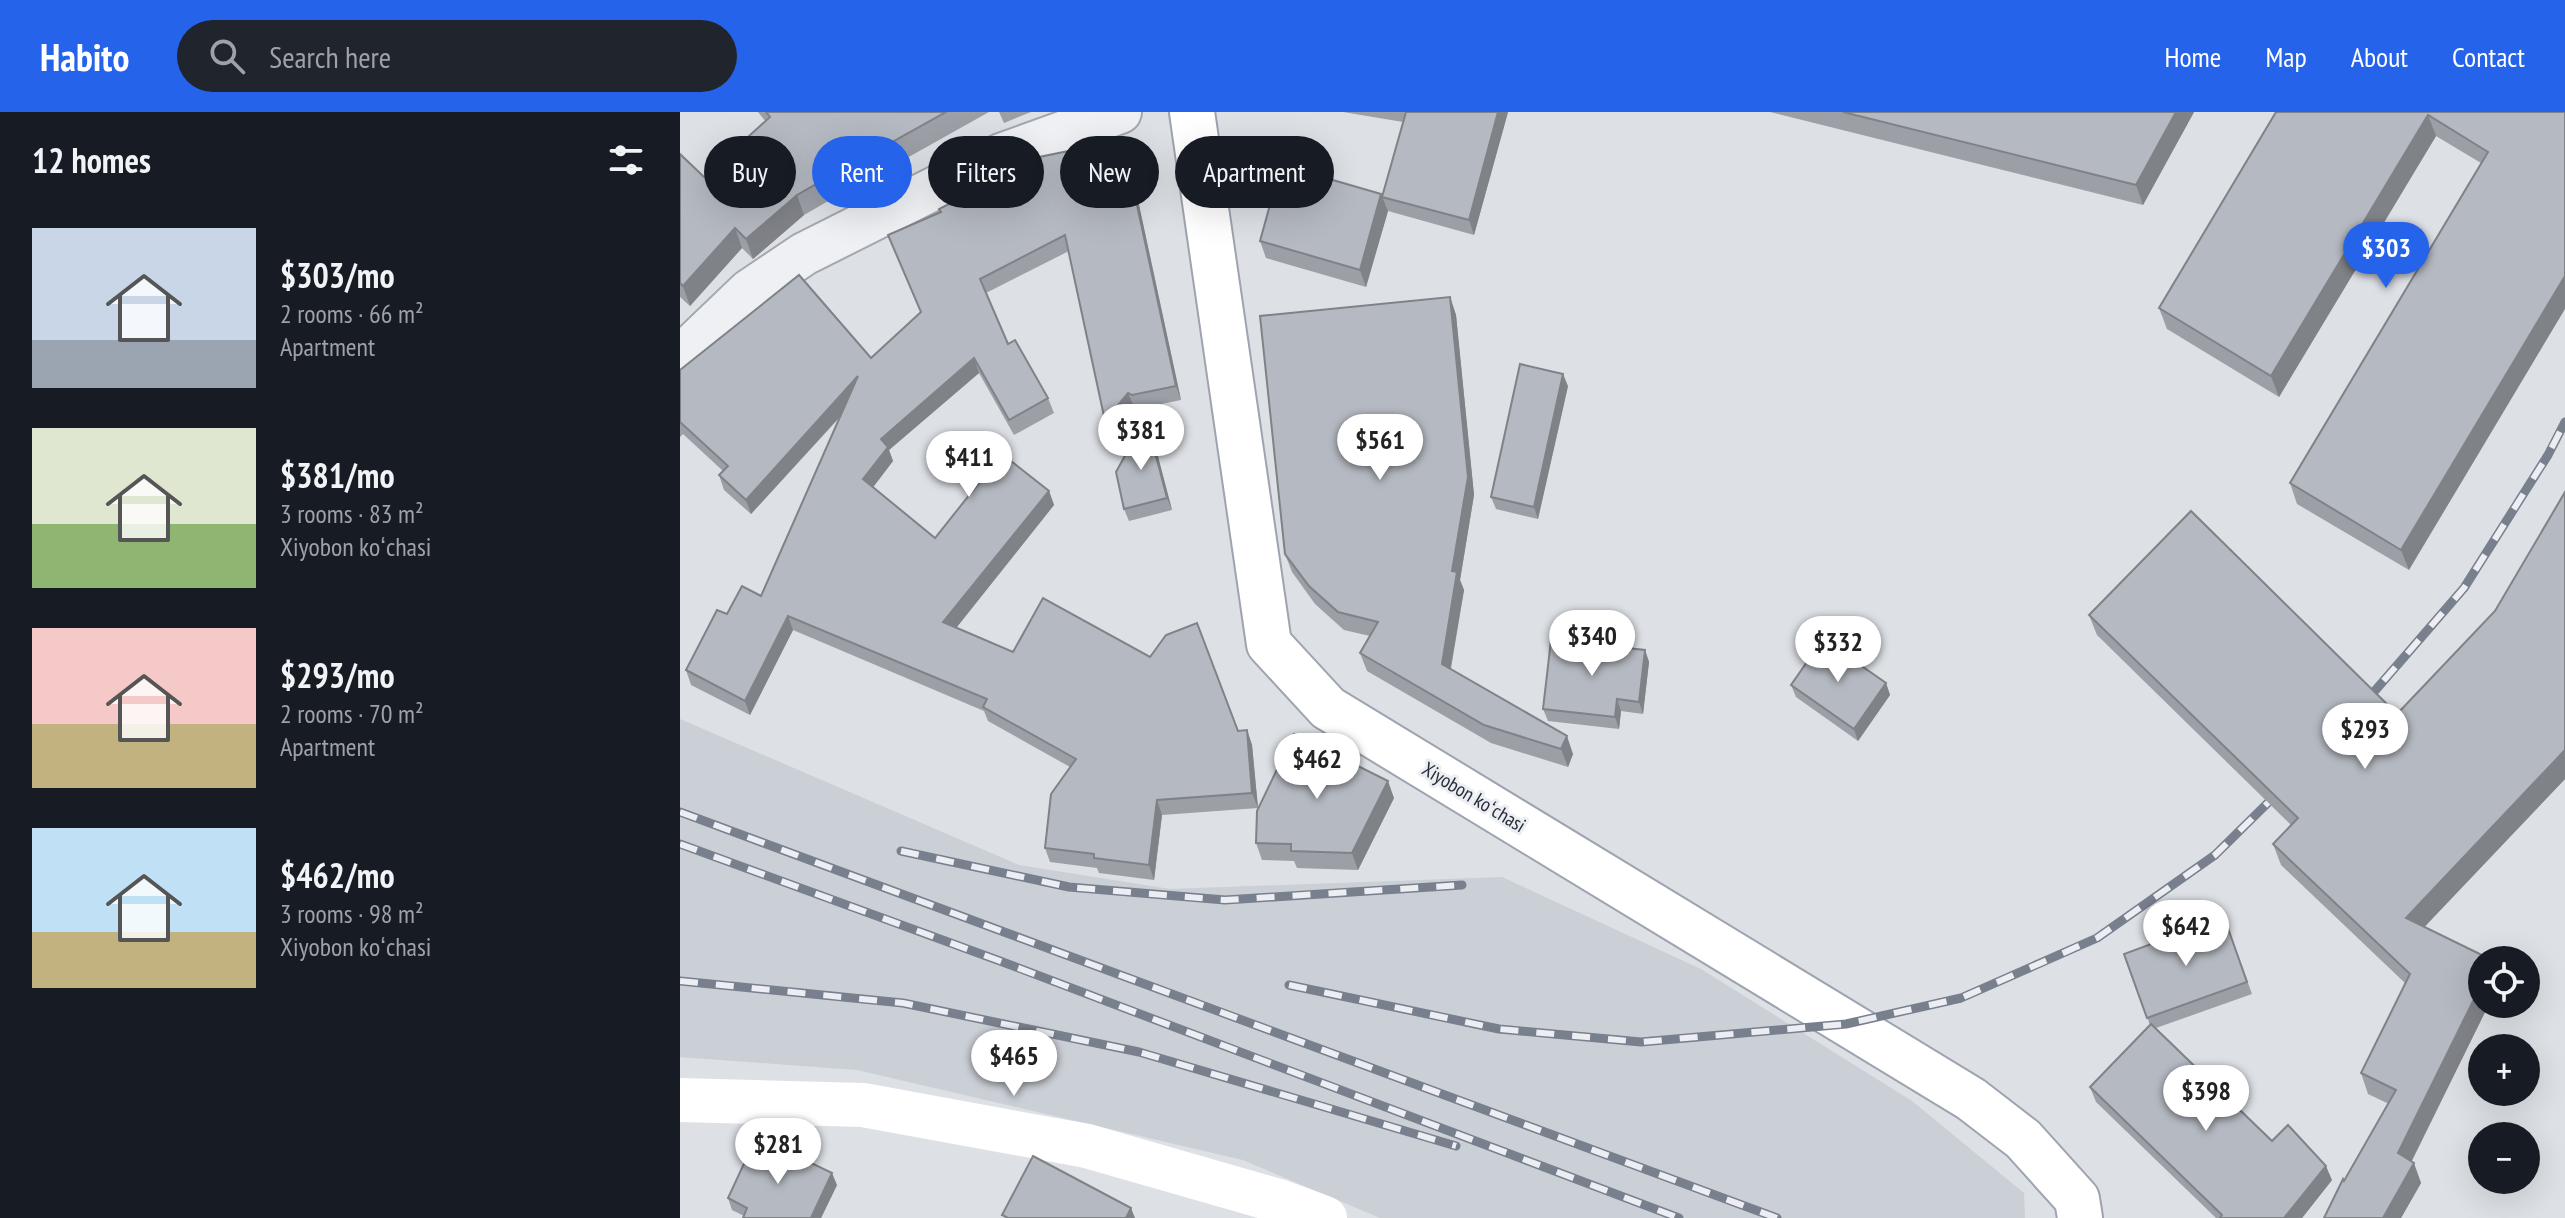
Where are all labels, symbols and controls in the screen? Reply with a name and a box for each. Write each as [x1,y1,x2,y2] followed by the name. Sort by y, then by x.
[177,20,737,92] search box
[40,32,129,81] text: Habito
[205,34,249,78] icon: search
[269,37,391,76] text: Search here
[2165,38,2221,75] text: Home
[2265,38,2307,75] text: Map
[2351,38,2408,75] text: About
[2452,38,2525,75] text: Contact
[704,136,796,208] chip: Buy
[812,136,912,208] chip: Rent
[928,136,1044,208] chip: Filters
[1060,136,1159,208] chip: New
[1175,136,1334,208] chip: Apartment
[32,138,151,182] text: 12 homes
[604,138,648,182] icon: filters
[2339,222,2433,290] pin: $303
[2361,231,2411,264] text: $303
[280,253,395,297] text: $303/mo
[96,260,192,356] icon: home
[280,297,424,330] text: 2 rooms · 66 m²
[280,330,375,363] text: Apartment
[1094,404,1188,472] pin: $381
[1116,413,1166,446] text: $381
[1333,414,1427,482] pin: $561
[1355,423,1405,456] text: $561
[922,431,1016,499] pin: $411
[944,440,994,473] text: $411
[280,453,395,497] text: $381/mo
[96,460,192,556] icon: home
[280,497,424,530] text: 3 rooms · 83 m²
[280,530,431,563] text: Xiyobon koʻchasi
[1545,610,1639,678] pin: $340
[1791,616,1885,684] pin: $332
[1567,619,1617,652] text: $340
[1813,625,1863,658] text: $332
[280,653,395,697] text: $293/mo
[96,660,192,756] icon: home
[280,697,424,730] text: 2 rooms · 70 m²
[2318,703,2412,771] pin: $293
[2340,712,2390,745] text: $293
[280,730,375,763] text: Apartment
[1270,733,1364,801] pin: $462
[1292,742,1342,775] text: $462
[1417,756,1531,838] street label: Xiyobon koʻchasi
[280,853,395,897] text: $462/mo
[96,860,192,956] icon: home
[280,897,424,930] text: 3 rooms · 98 m²
[2139,900,2233,968] pin: $642
[2161,909,2211,942] text: $642
[280,930,431,963] text: Xiyobon koʻchasi
[2468,946,2540,1194] map controls
[2468,946,2540,1018] button: locate
[967,1030,1061,1098] pin: $465
[2468,1034,2540,1106] button: +
[989,1039,1039,1072] text: $465
[2159,1065,2253,1133] pin: $398
[2181,1074,2231,1107] text: $398
[731,1118,825,1186] pin: $281
[2468,1122,2540,1194] button: −
[753,1127,803,1160] text: $281

